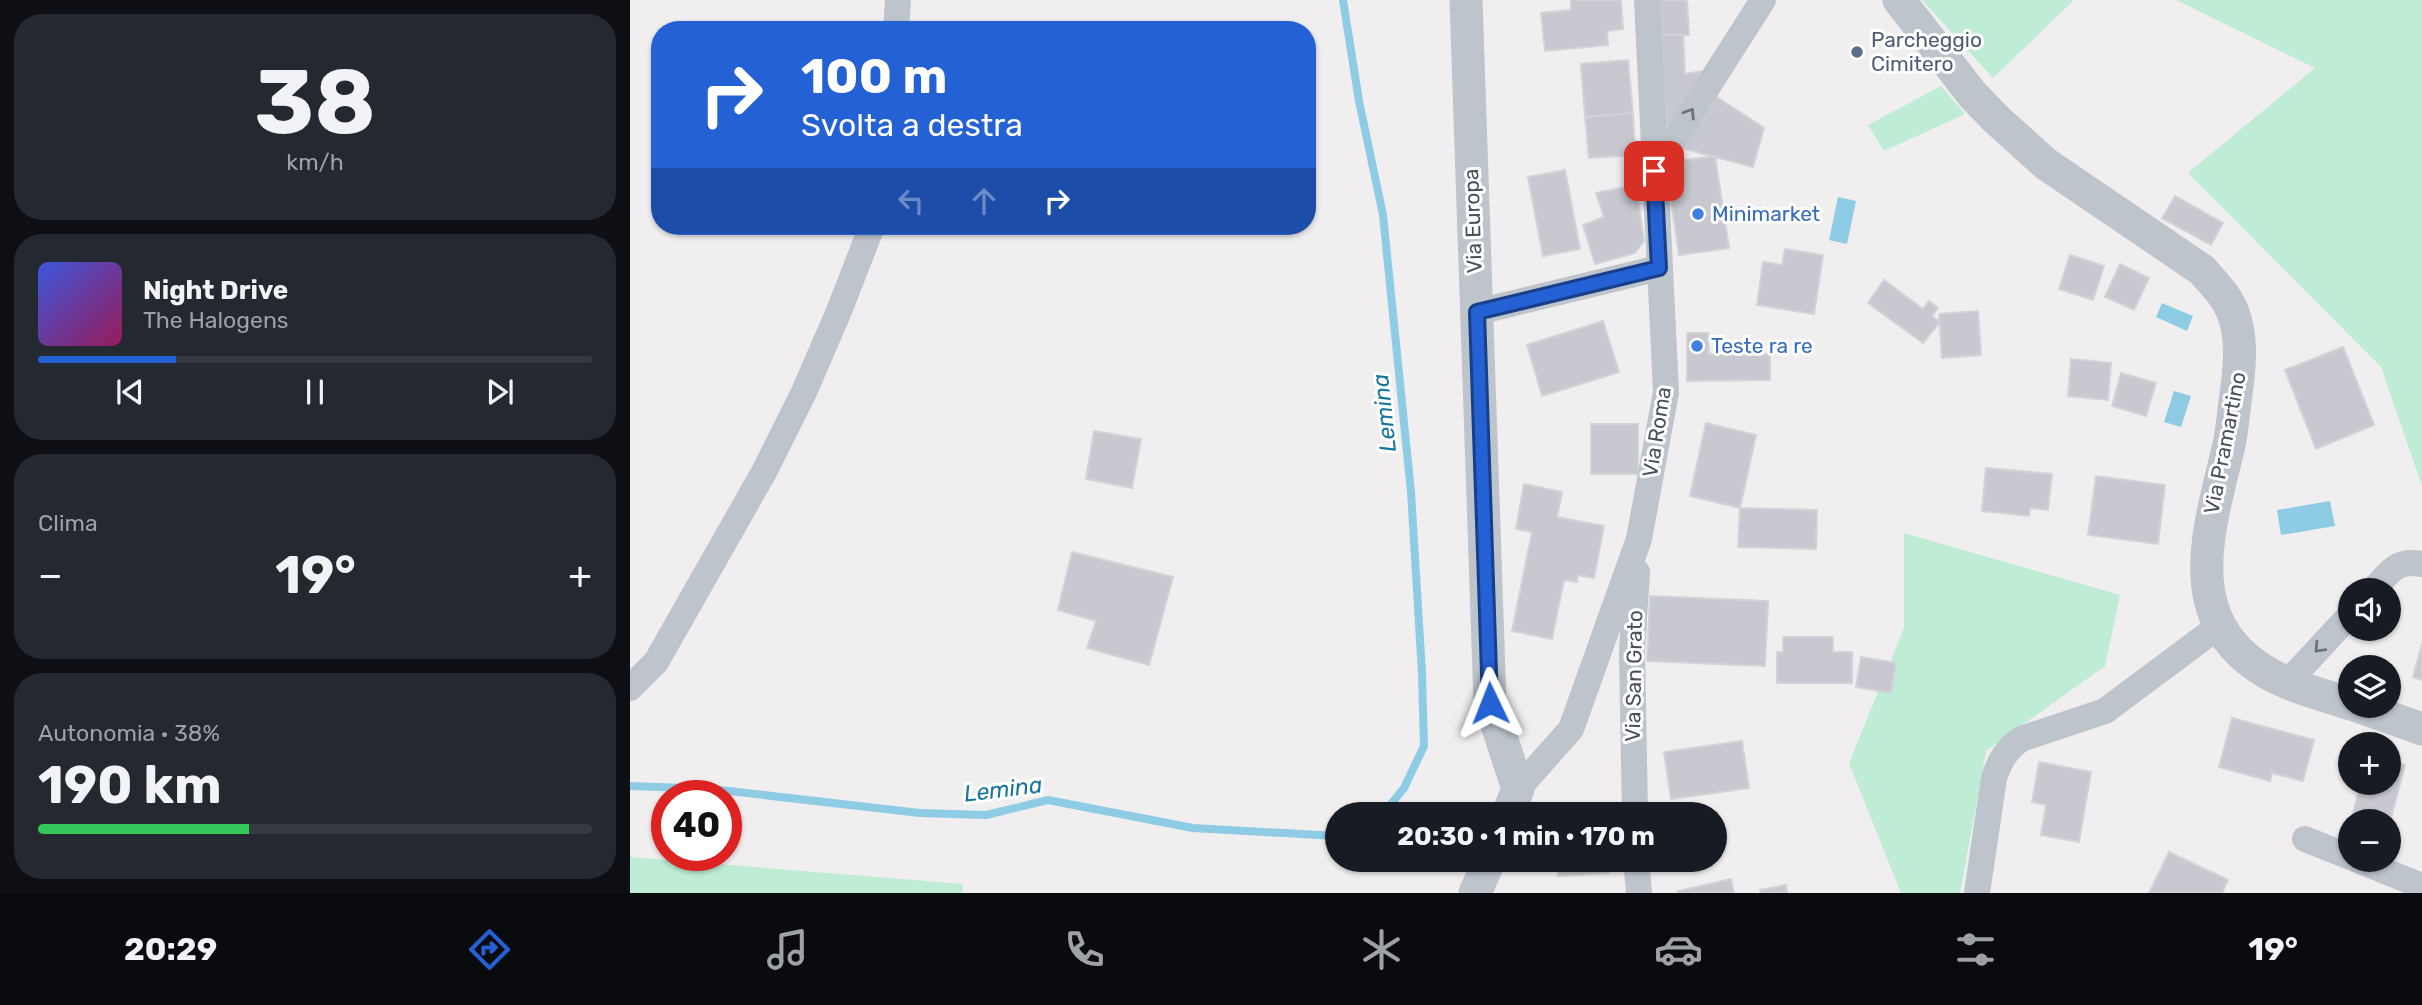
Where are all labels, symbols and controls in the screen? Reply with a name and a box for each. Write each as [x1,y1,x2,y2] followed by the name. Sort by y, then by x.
[1871,27,1982,76] place label: Parcheggio Cimitero
[1849,44,1865,60] marker: Parcheggio Cimitero
[801,47,947,105] text: 100 m
[254,48,376,156] text: 38
[686,49,777,140] icon: right
[801,106,1023,144] text: Svolta a destra
[1682,108,1695,121] one-way arrow
[1624,141,1684,201] pin
[286,148,344,176] text: km/h
[1635,152,1673,190] icon: arrive
[1458,168,1487,274] street label: Via Europa
[892,182,930,220] icon: left
[965,182,1003,220] icon: ahead
[1038,182,1076,220] icon: right
[1712,201,1820,226] place label: Minimarket
[1690,206,1706,222] marker: Minimarket
[143,275,288,306] text: Night Drive
[143,306,289,334] text: The Halogens
[1711,333,1813,358] place label: Teste ra re
[1689,338,1705,354] marker: Teste ra re
[2198,369,2251,516] street label: Via Pramartino
[1366,372,1402,454] water label: Lemina
[111,373,149,411] icon: previous
[296,373,334,411] icon: pause
[481,373,519,411] icon: next
[1637,385,1676,479] street label: Via Roma
[38,509,98,537] text: Clima
[275,544,356,606] text: 19°
[38,552,63,598] text: −
[568,552,592,598] text: +
[2338,578,2401,872] map controls
[2338,578,2401,641] button: sound
[1620,610,1647,742] street label: Via San Grato
[2315,640,2327,653] one-way arrow
[2338,655,2401,718] button: layers
[1453,666,1527,740] position arrow
[38,719,220,747] text: Autonomia · 38%
[2338,732,2401,795] button: +
[38,754,222,816] text: 190 km
[962,770,1044,808] water label: Lemina
[651,780,742,871] speed limit sign: 40
[2338,809,2401,872] button: −
[1397,821,1655,852] text: 20:30 · 1 min · 170 m
[465,925,514,974] icon: directions
[763,925,812,974] icon: music
[1060,925,1109,974] icon: phone
[1357,925,1406,974] icon: climate
[1654,925,1703,974] icon: car
[1951,925,2000,974] icon: filters
[124,930,217,968] text: 20:29
[2248,930,2298,968] text: 19°

